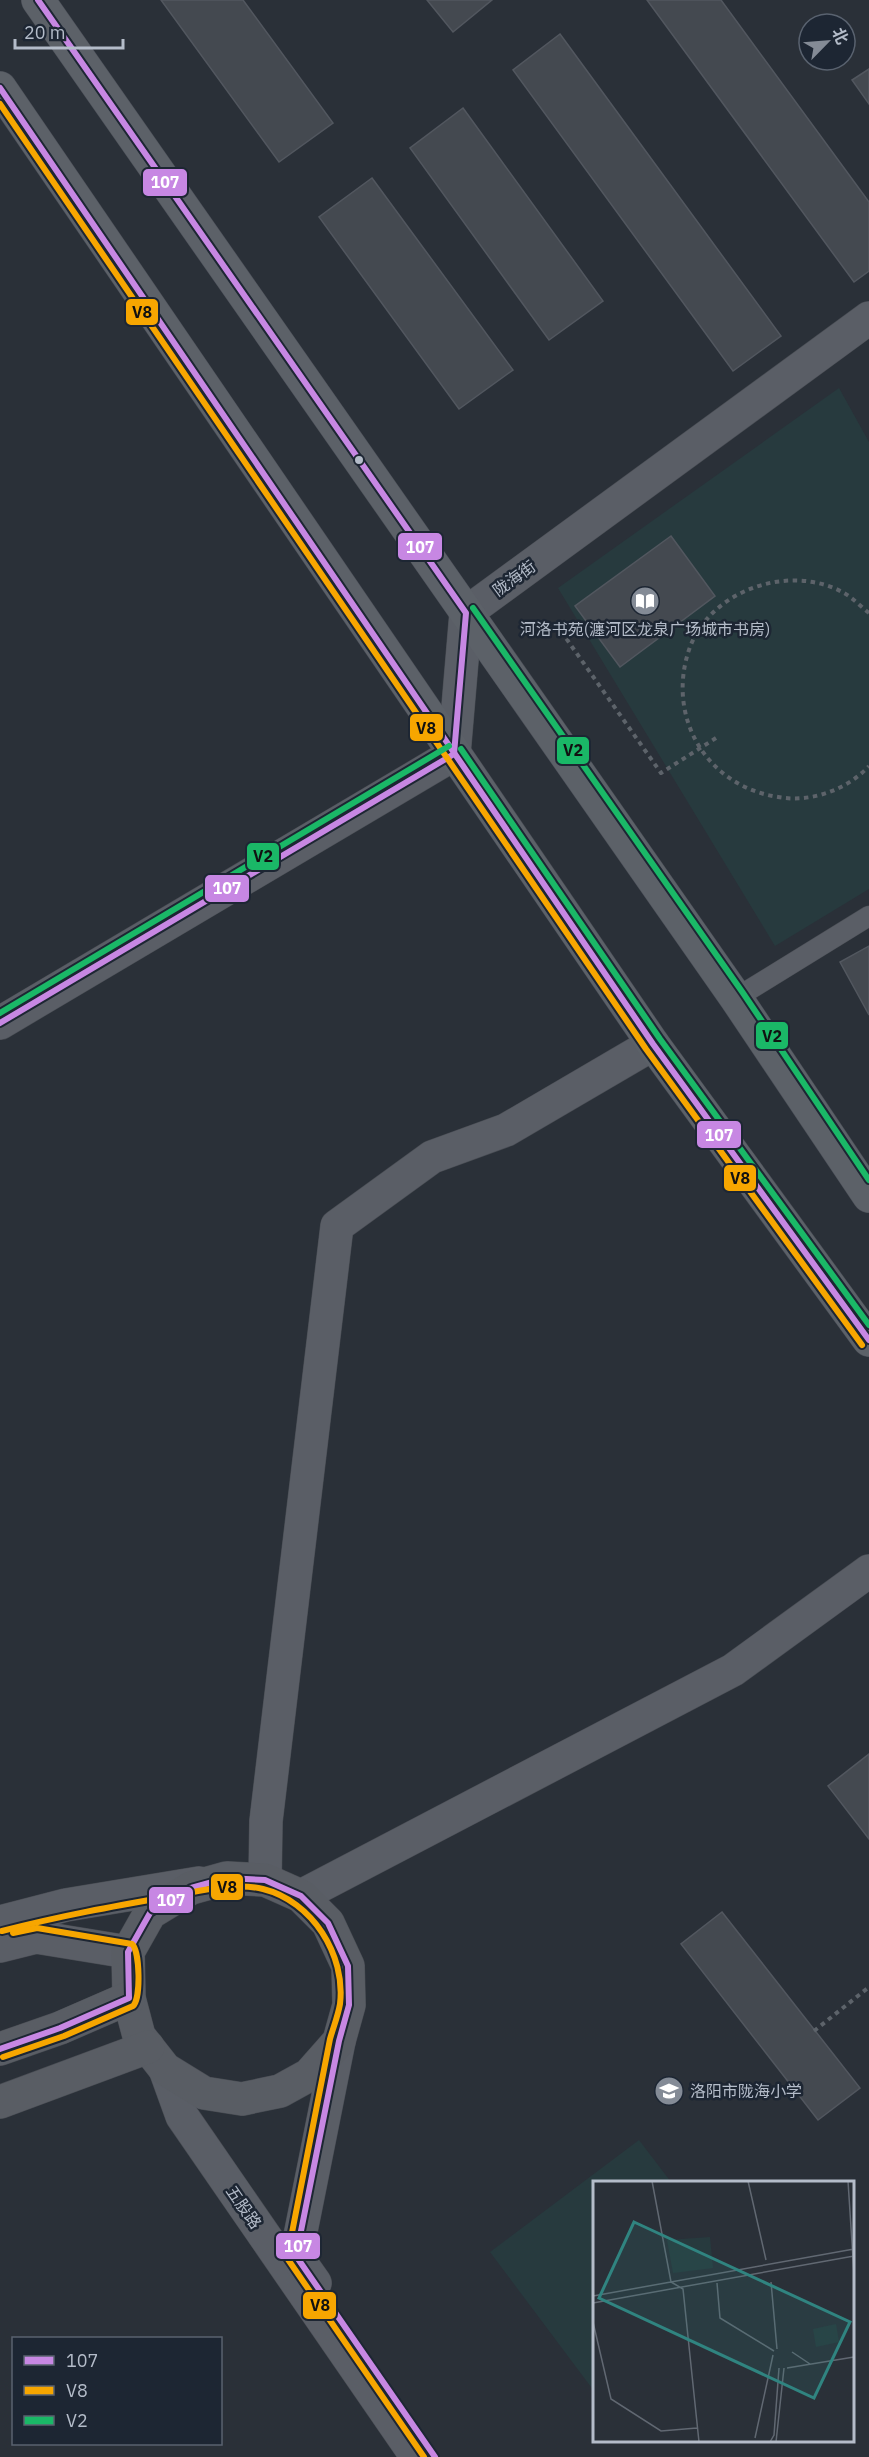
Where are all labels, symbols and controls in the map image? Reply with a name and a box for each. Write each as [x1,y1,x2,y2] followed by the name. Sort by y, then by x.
[15,12,123,50] scale bar
[797,12,857,72] north arrow
[24,21,66,44] text: 20 m
[828,24,853,47] text: 北
[142,168,188,197] line badge: 107
[151,172,179,192] text: 107
[125,298,159,326] line badge: V8
[132,302,152,322] text: V8
[353,454,365,466] unlabelled marker
[397,532,443,561] line badge: 107
[406,537,434,557] text: 107
[489,556,539,600] street label: 陇海街
[629,585,661,617] library icon: 河洛书苑(瀍河区龙泉广场城市书房)
[520,619,770,639] place label: 河洛书苑(瀍河区龙泉广场城市书房)
[409,713,444,742] line badge: V8
[416,718,436,738] text: V8
[556,736,590,765] line badge: V2
[563,740,583,760] text: V2
[246,842,280,871] line badge: V2
[253,846,273,866] text: V2
[204,874,250,903] line badge: 107
[213,878,241,898] text: 107
[755,1021,789,1050] line badge: V2
[762,1026,782,1046] text: V2
[696,1120,742,1149] line badge: 107
[705,1125,733,1145] text: 107
[723,1164,757,1192] line badge: V8
[730,1168,750,1188] text: V8
[210,1873,244,1901] line badge: V8
[217,1877,237,1897] text: V8
[148,1886,194,1914] line badge: 107
[157,1890,185,1910] text: 107
[653,2075,685,2107] school or university icon: 洛阳市陇海小学
[690,2081,802,2101] place label: 洛阳市陇海小学
[593,2181,854,2442] inset map
[222,2182,266,2232] street label: 五股路
[275,2232,321,2260] line badge: 107
[284,2236,312,2256] text: 107
[302,2291,337,2320] line badge: V8
[310,2295,330,2315] text: V8
[12,2337,222,2445] legend
[66,2349,98,2372] text: 107
[66,2379,88,2402] text: V8
[66,2409,88,2432] text: V2

